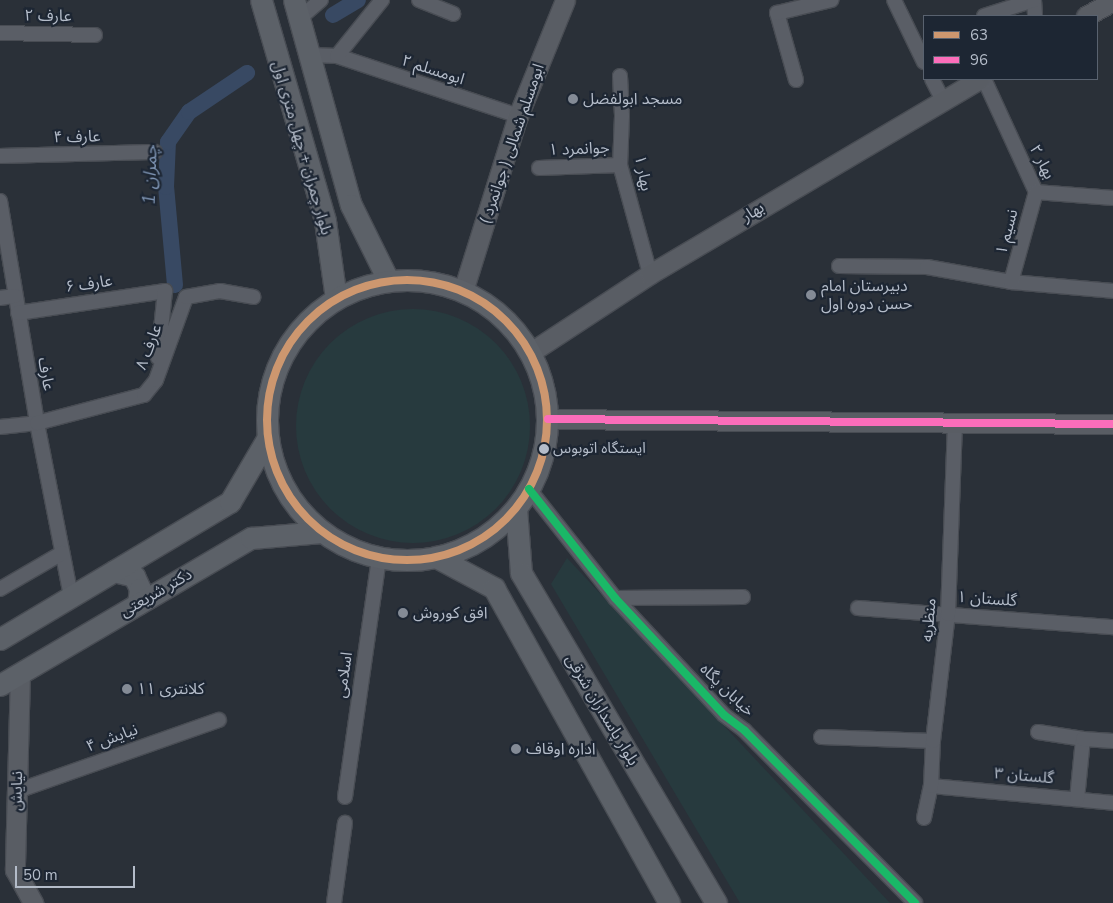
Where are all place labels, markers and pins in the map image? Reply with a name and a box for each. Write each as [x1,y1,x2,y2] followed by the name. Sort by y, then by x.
[583,89,682,109] place label: مسجد ابولفضل
[567,93,579,105] marker: مسجد ابولفضل
[821,276,913,314] place label: دبیرستان امام حسن دوره اول
[805,289,817,301] marker: دبیرستان امام حسن دوره اول
[553,440,646,458] place label: ایستگاه اتوبوس
[539,444,549,454] marker: ایستگاه اتوبوس
[413,603,488,623] place label: افق کوروش
[397,607,409,619] marker: افق کوروش
[137,679,204,699] place label: کلانتری ۱۱
[121,683,133,695] marker: کلانتری ۱۱
[526,739,596,759] place label: اداره اوقاف
[510,743,522,755] marker: اداره اوقاف

